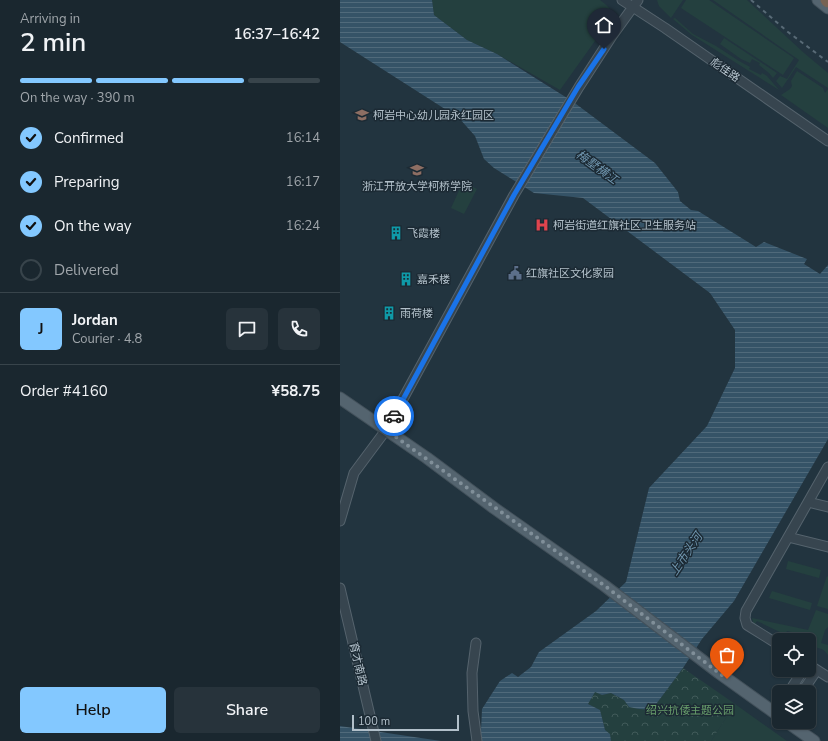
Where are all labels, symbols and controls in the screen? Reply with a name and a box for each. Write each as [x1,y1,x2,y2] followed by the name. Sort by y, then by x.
[587,8,621,49] pin
[20,10,80,28] text: Arriving in
[593,14,615,36] icon: home
[233,24,320,44] text: 16:37–16:42
[20,25,86,60] text: 2 min
[707,54,743,86] street label: 彪佳路
[20,89,135,107] text: On the way · 390 m
[354,107,370,123] school or university icon: 柯岩中心幼儿园永红园区
[373,108,494,123] place label: 柯岩中心幼儿园永红园区
[20,127,42,149] icon: check
[54,128,124,148] text: Confirmed
[286,129,320,147] text: 16:14
[573,146,623,189] water label: 梅墅横江
[409,162,425,178] school or university icon: 浙江开放大学柯桥学院
[20,171,42,193] icon: check
[54,172,119,192] text: Preparing
[286,173,320,191] text: 16:17
[362,179,472,194] place label: 浙江开放大学柯桥学院
[20,215,42,237] icon: check
[54,216,132,236] text: On the way
[286,217,320,235] text: 16:24
[534,217,550,233] hospital icon: 柯岩街道红旗社区卫生服务站
[553,218,696,233] place label: 柯岩街道红旗社区卫生服务站
[388,225,404,241] building icon: 飞霞楼
[407,226,440,241] place label: 飞霞楼
[54,260,119,280] text: Delivered
[507,265,523,281] public building icon: 红旗社区文化家园
[526,266,614,281] place label: 红旗社区文化家园
[398,271,414,287] building icon: 嘉禾楼
[417,272,450,287] place label: 嘉禾楼
[381,305,397,321] building icon: 雨荷楼
[400,306,433,321] place label: 雨荷楼
[226,308,268,350] button: chat
[278,308,320,350] button: phone
[72,310,118,330] text: Jordan
[38,319,44,339] text: J
[72,330,142,348] text: Courier · 4.8
[20,381,108,401] text: Order #4160
[271,381,320,401] text: ¥58.75
[374,396,414,436] courier
[383,405,405,427] icon: car
[666,528,707,578] water label: 上市头河
[772,633,816,729] map controls
[772,633,816,677] button: locate
[710,638,744,679] pin
[346,641,370,687] street label: 育才南路
[716,644,738,666] icon: bag
[772,685,816,729] button: layers
[20,687,166,733] button: Help
[174,687,320,733] button: Share
[646,703,734,718] park label: 绍兴抗倭主题公园
[352,713,459,732] scale bar
[358,714,390,729] text: 100 m

